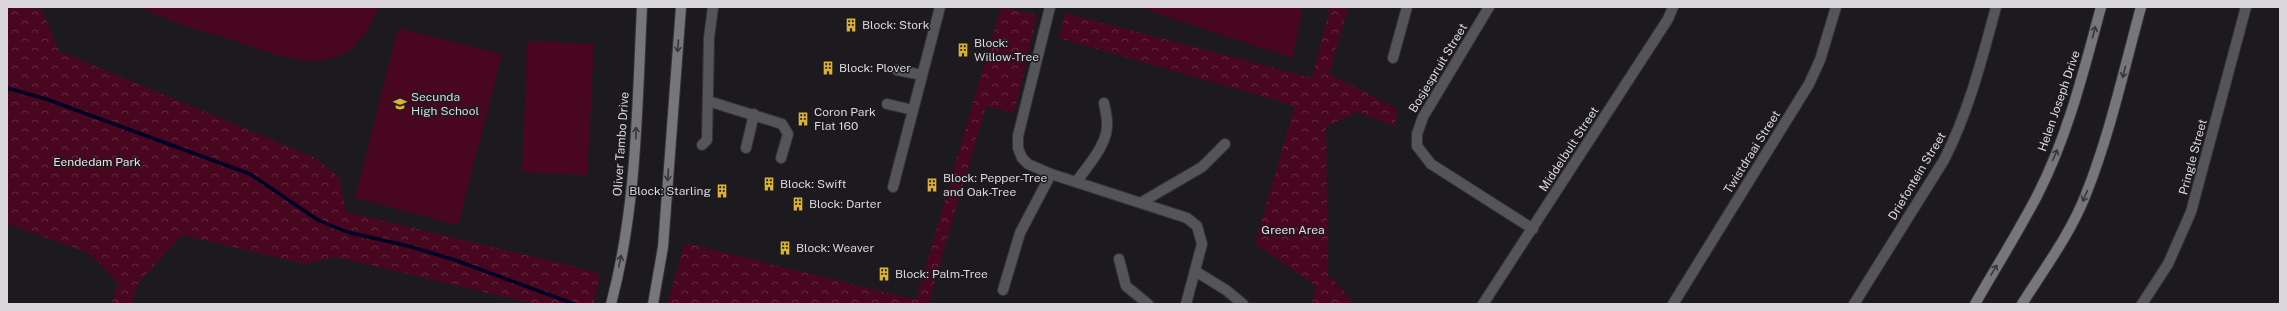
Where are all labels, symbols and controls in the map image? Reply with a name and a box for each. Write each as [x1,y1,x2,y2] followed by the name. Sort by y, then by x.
[843,17,859,33] building icon: Block: Stork
[862,18,930,32] place label: Block: Stork
[1406,21,1470,115] street label: Bosjespruit Street
[2091,26,2099,39] one-way arrow
[974,36,1039,64] place label: Block: Willow-Tree
[675,39,682,52] one-way arrow
[955,42,971,58] building icon: Block: Willow-Tree
[2035,48,2083,153] street label: Helen Joseph Drive
[820,60,836,76] building icon: Block: Plover
[839,61,911,75] place label: Block: Plover
[2120,65,2127,78] one-way arrow
[411,90,479,118] place label: Secunda High School
[610,91,632,197] street label: Oliver Tambo Drive
[392,96,408,112] school or university icon: Secunda High School
[1536,104,1602,194] street label: Middelbult Street
[814,105,876,133] place label: Coron Park Flat 160
[1721,108,1783,196] street label: Twistdraai Street
[795,111,811,127] building icon: Coron Park Flat 160
[2176,117,2210,196] street label: Pringle Street
[633,127,640,140] one-way arrow
[1885,129,1949,222] street label: Driefontein Street
[2052,150,2059,162] one-way arrow
[53,155,141,169] park label: Eendedam Park
[665,169,672,182] one-way arrow
[943,171,1048,199] place label: Block: Pepper-Tree and Oak-Tree
[761,176,777,192] building icon: Block: Swift
[780,177,847,191] place label: Block: Swift
[924,177,940,193] building icon: Block: Pepper-Tree and Oak-Tree
[714,183,730,199] building icon: Block: Starling
[629,184,711,198] place label: Block: Starling
[2081,189,2088,201] one-way arrow
[790,196,806,212] building icon: Block: Darter
[809,197,882,211] place label: Block: Darter
[1261,223,1325,237] park label: Green Area
[777,240,793,256] building icon: Block: Weaver
[796,241,874,255] place label: Block: Weaver
[616,255,624,268] one-way arrow
[1991,264,1999,276] one-way arrow
[876,266,892,282] building icon: Block: Palm-Tree
[895,267,988,281] place label: Block: Palm-Tree

